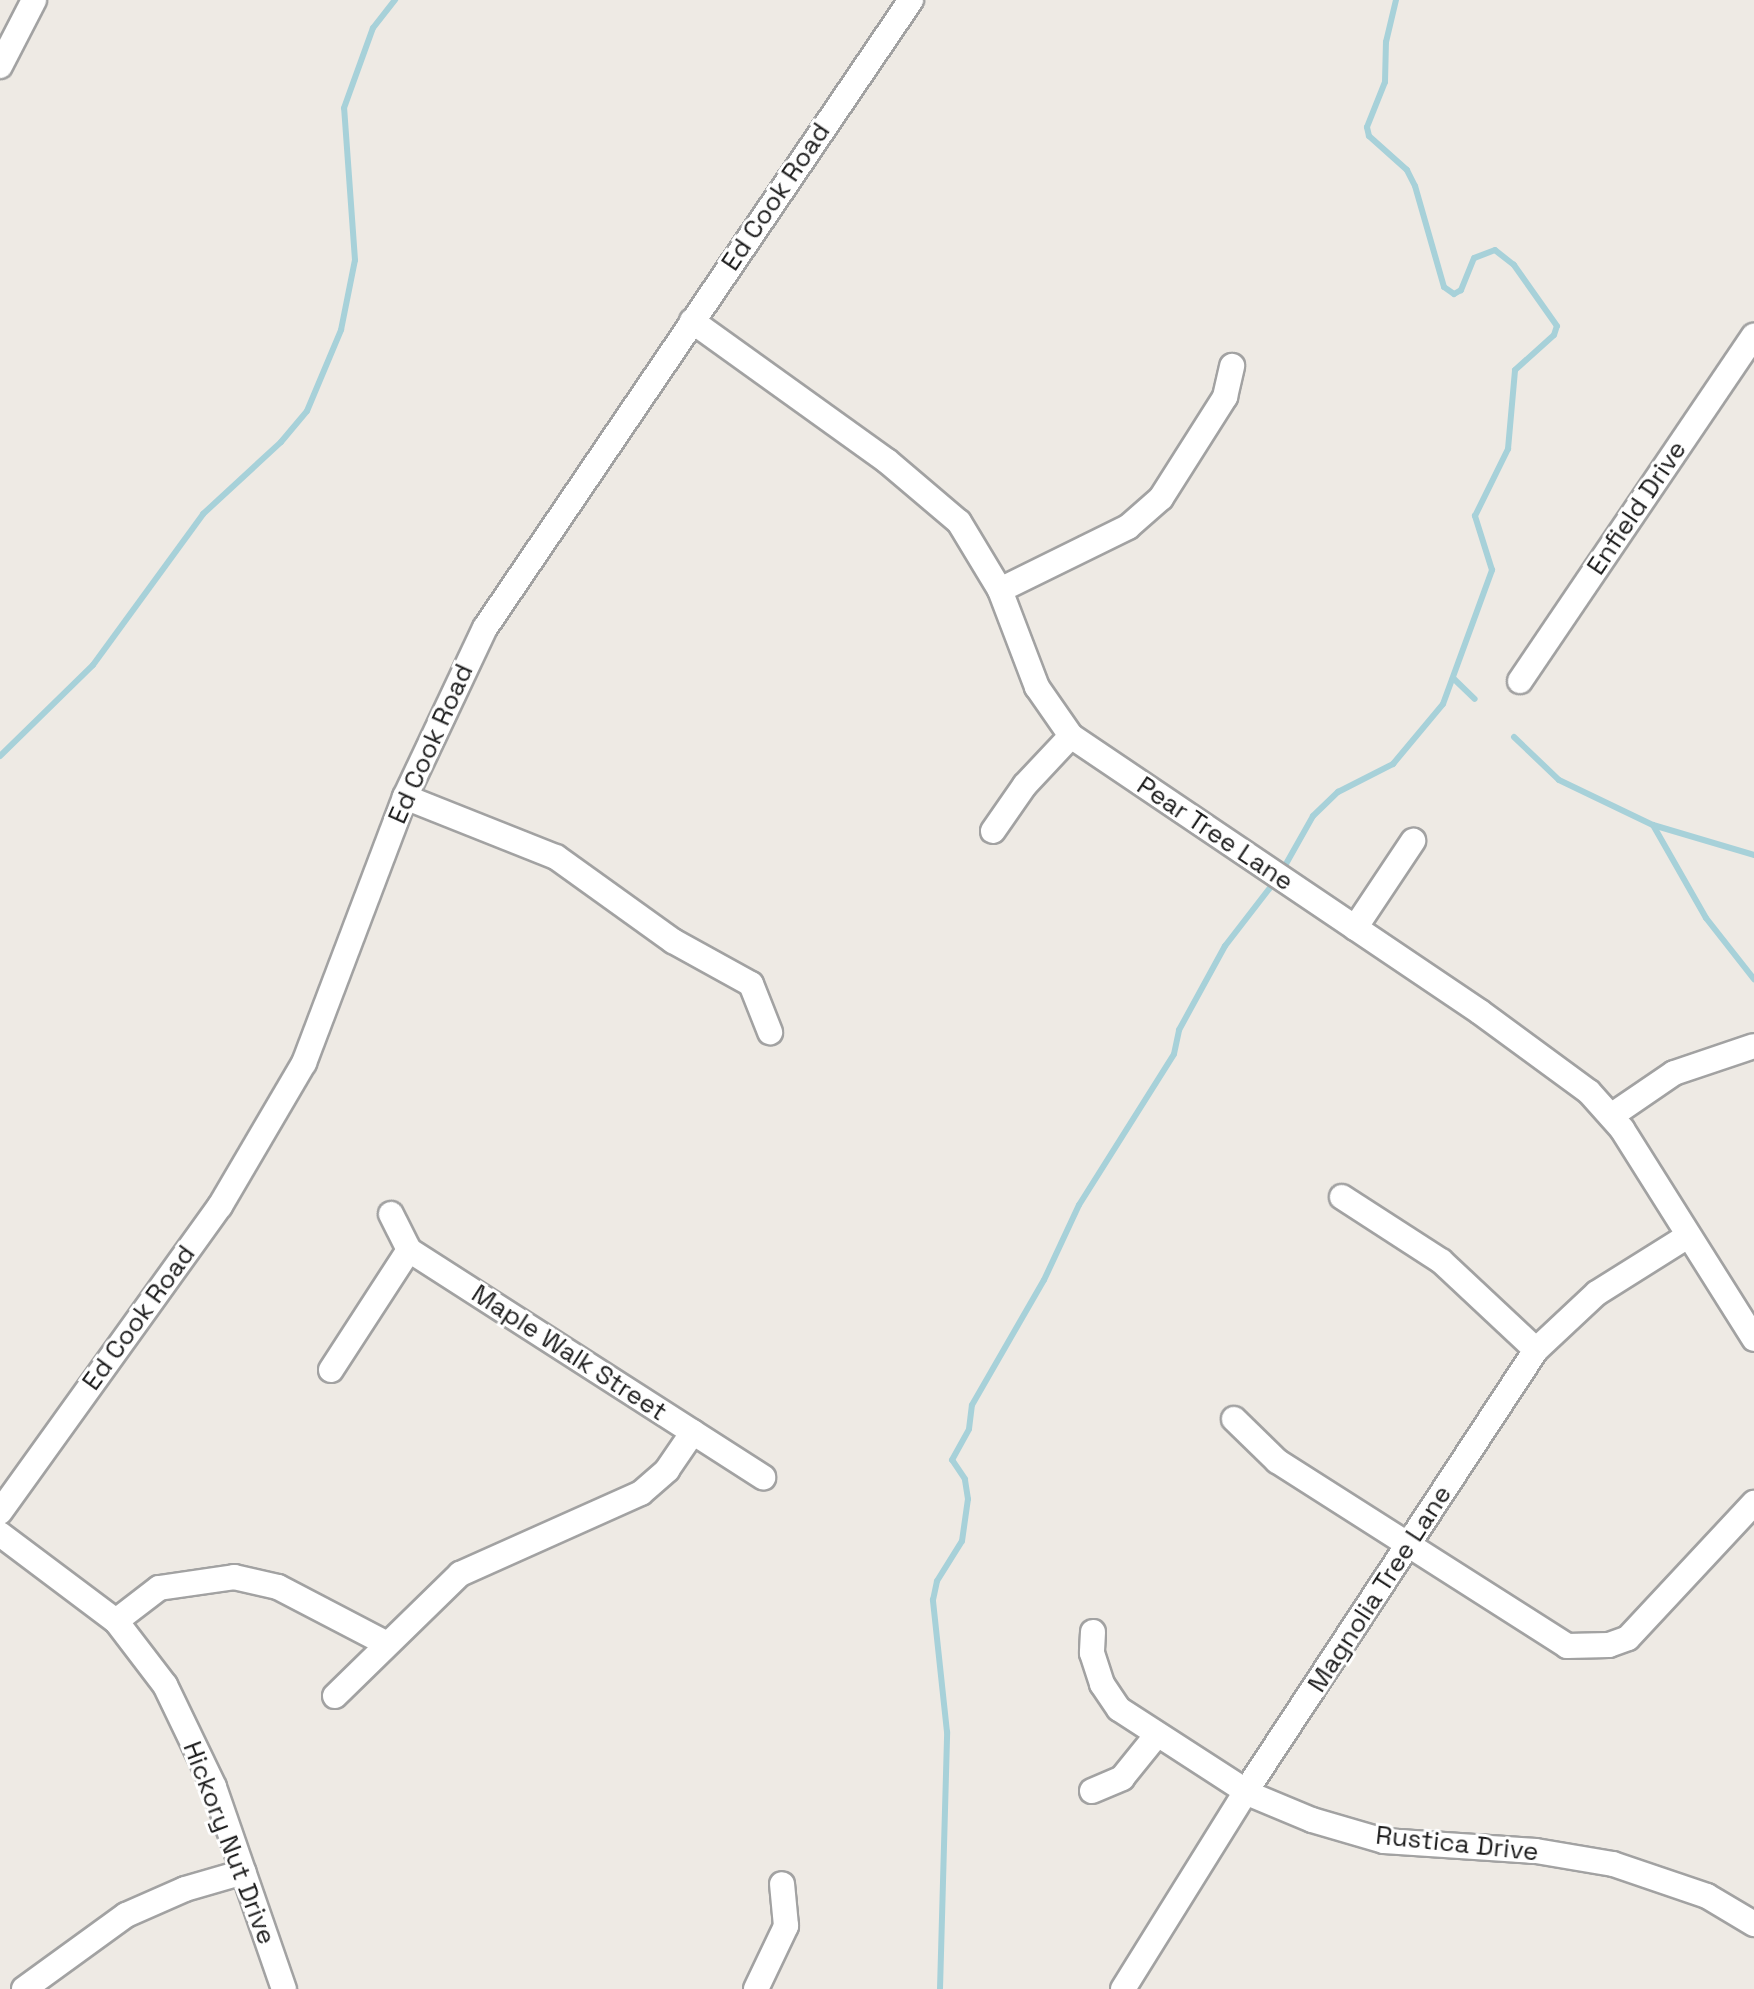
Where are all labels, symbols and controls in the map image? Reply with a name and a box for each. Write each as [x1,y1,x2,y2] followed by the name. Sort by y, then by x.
[715,117,837,277] street label: Ed Cook Road
[1581,435,1693,581] street label: Enfield Drive
[382,659,480,829] street label: Ed Cook Road
[1131,770,1299,898] street label: Pear Tree Lane
[76,1240,202,1396] street label: Ed Cook Road
[465,1278,673,1428] street label: Maple Walk Street
[1301,1480,1459,1698] street label: Magnolia Tree Lane
[176,1737,282,1949] street label: Hickory Nut Drive
[1374,1820,1540,1868] street label: Rustica Drive

